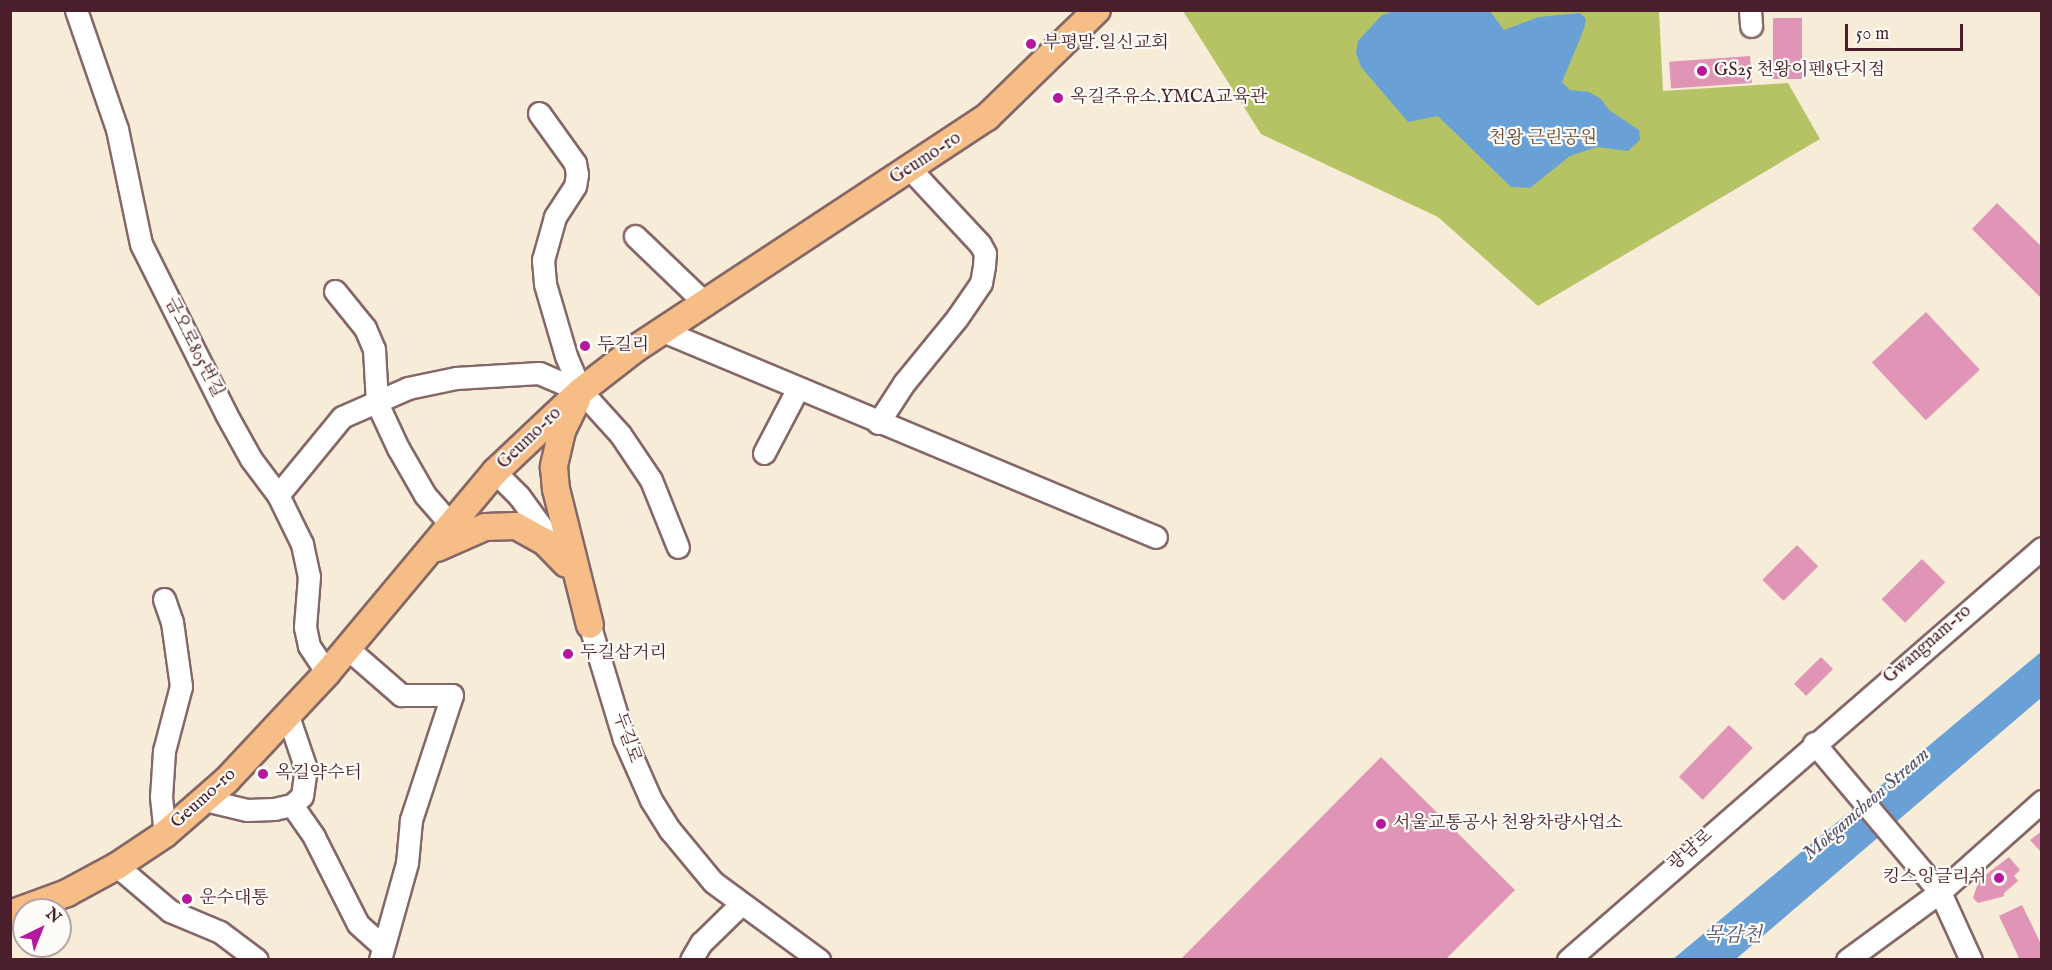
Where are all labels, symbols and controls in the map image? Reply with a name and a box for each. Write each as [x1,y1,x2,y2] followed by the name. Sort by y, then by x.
[1848,12,1966,50] scale bar
[1856,23,1889,46] text: 50 m
[1043,33,1169,55] place label: 부평말.일신교회
[1024,37,1038,51] marker: 부평말.일신교회
[1714,60,1885,82] place label: GS25 천왕이펜8단지점
[1695,64,1709,78] marker: GS25 천왕이펜8단지점
[1070,87,1267,109] place label: 옥길주유소.YMCA교육관
[1051,91,1065,105] marker: 옥길주유소.YMCA교육관
[887,128,965,190] street label: Geumo-ro
[1489,128,1597,150] park label: 천왕 근린공원
[159,294,227,402] street label: 금오로805번길
[597,335,649,357] place label: 두길리
[578,339,592,353] marker: 두길리
[494,403,566,475] street label: Geumo-ro
[1880,601,1976,689] street label: Gwangnam-ro
[580,643,667,665] place label: 두길삼거리
[561,647,575,661] marker: 두길삼거리
[607,710,645,766] street label: 두길로
[1798,742,1934,866] water label: Mokgamcheon Stream
[275,763,362,785] place label: 옥길약수터
[167,764,241,834] street label: Geumo-ro
[256,767,270,781] marker: 옥길약수터
[1393,813,1623,835] place label: 서울교통공사 천왕차량사업소
[1374,817,1388,831] marker: 서울교통공사 천왕차량사업소
[1664,826,1718,876] street label: 광남로
[1883,867,1987,889] place label: 킹스잉글리쉬
[1992,871,2006,885] marker: 킹스잉글리쉬
[199,888,269,910] place label: 운수대통
[180,892,194,906] marker: 운수대통
[12,898,72,958] north arrow
[41,904,65,928] text: N
[1704,923,1762,947] water label: 목감천

